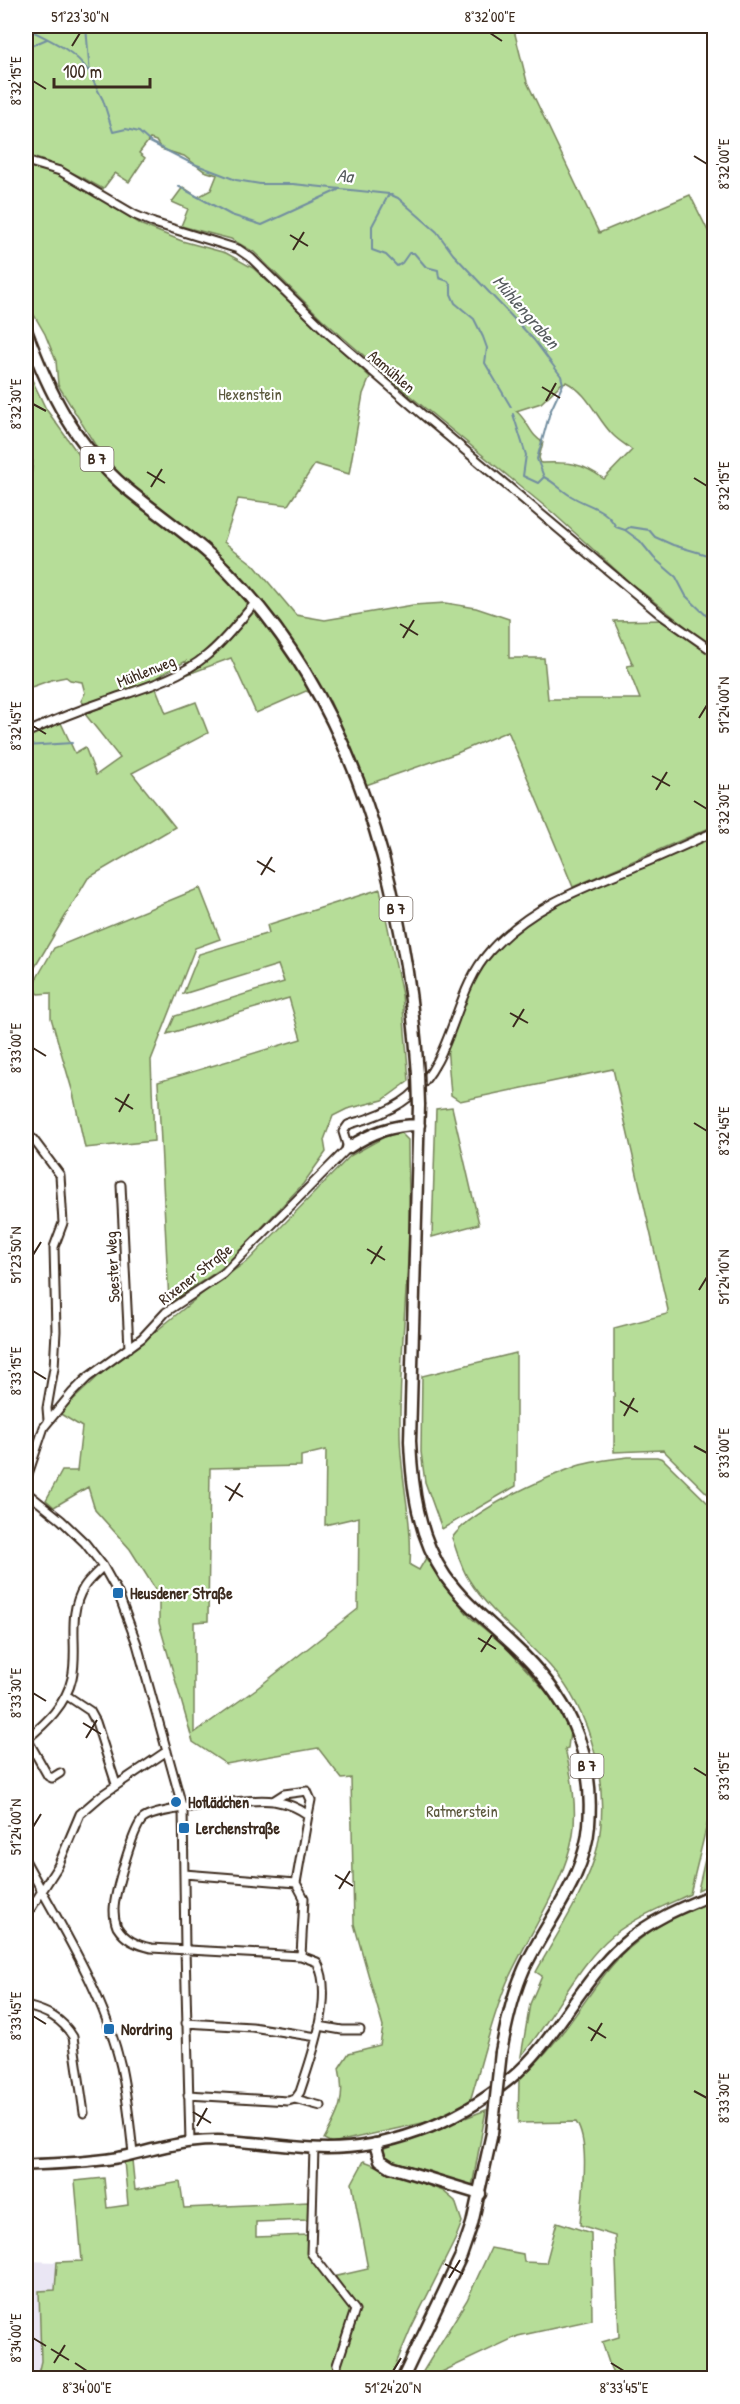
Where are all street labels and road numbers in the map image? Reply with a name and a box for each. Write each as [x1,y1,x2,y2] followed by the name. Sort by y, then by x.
[364,344,420,398] street label: Aamühlen
[80,447,114,471] road number: B 7
[113,649,179,693] street label: Mühlenweg
[380,897,412,921] road number: B 7
[99,1231,125,1303] street label: Soester Weg
[154,1238,237,1310] street label: Rixener Straße
[570,1754,604,1778] road number: B 7

